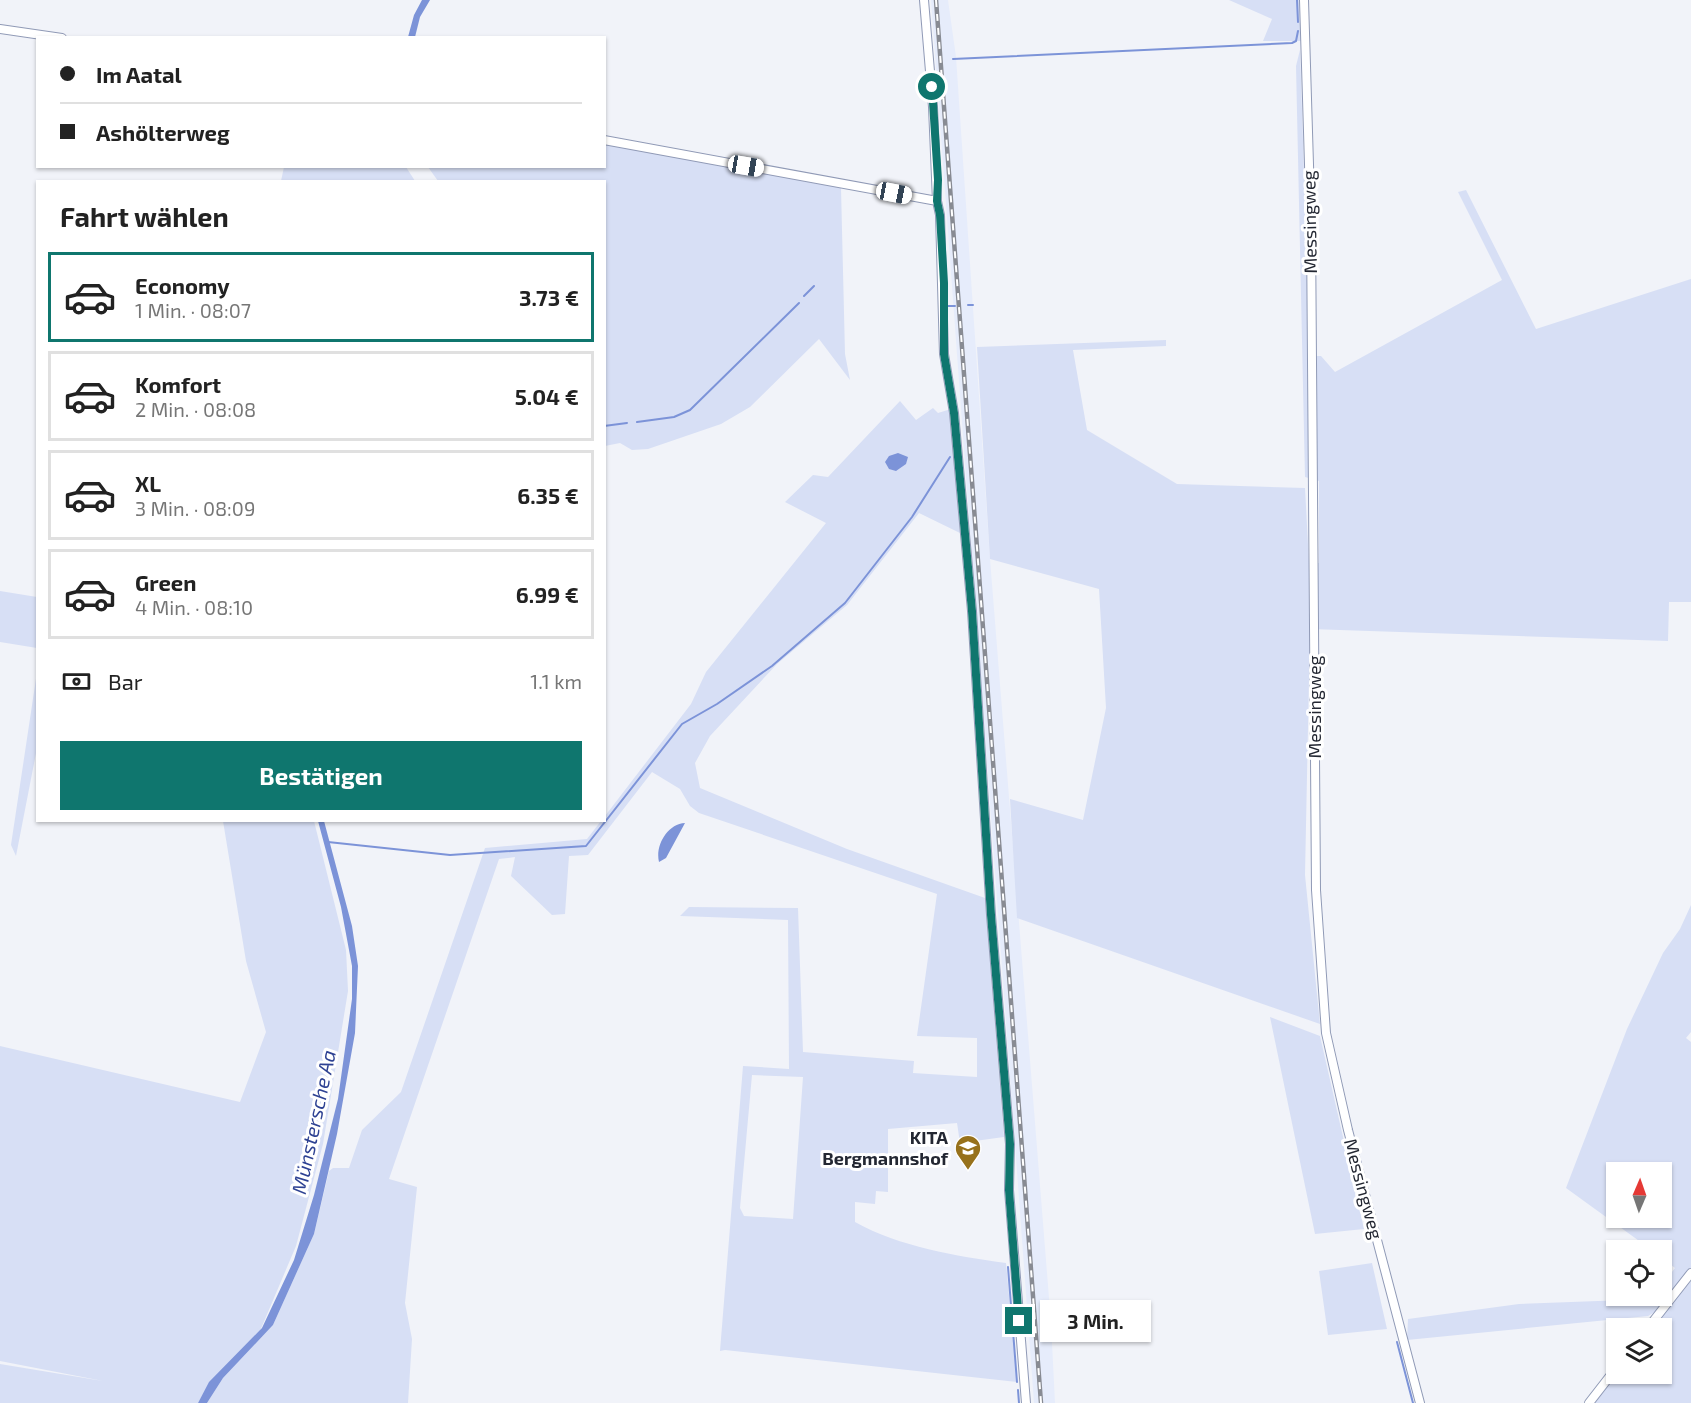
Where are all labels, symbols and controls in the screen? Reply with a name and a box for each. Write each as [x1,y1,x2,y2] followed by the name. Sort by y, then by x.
[96,61,182,87] text: Im Aatal
[918,73,945,100] route start
[96,119,230,145] text: Ashölterweg
[727,154,765,178] car
[1297,170,1321,274] street label: Messingweg
[875,181,913,205] car
[60,200,229,232] text: Fahrt wählen
[63,270,117,324] icon: car
[135,272,230,298] text: Economy
[519,284,579,310] text: 3.73 €
[135,298,251,322] text: 1 Min. · 08:07
[63,369,117,423] icon: car
[135,371,221,397] text: Komfort
[515,383,579,409] text: 5.04 €
[135,397,256,421] text: 2 Min. · 08:08
[63,468,117,522] icon: car
[135,470,161,496] text: XL
[517,482,579,508] text: 6.35 €
[135,496,255,520] text: 3 Min. · 08:09
[63,567,117,621] icon: car
[135,569,197,595] text: Green
[516,581,579,607] text: 6.99 €
[135,595,253,619] text: 4 Min. · 08:10
[1303,655,1325,759] street label: Messingweg
[60,665,93,698] icon: cash
[108,668,143,694] text: Bar
[530,669,582,693] text: 1.1 km
[60,741,582,810] button: Bestätigen
[286,1048,340,1196] water label: Münstersche Aa
[822,1126,949,1169] place label: KITA Bergmannshof
[953,1133,983,1171] school or university icon: KITA Bergmannshof
[1340,1136,1388,1241] street label: Messingweg
[1606,1162,1672,1228] north arrow
[1606,1162,1672,1384] map controls
[1606,1240,1672,1306] button: locate
[1040,1300,1151,1342] callout: 3 Min.
[1005,1307,1032,1334] route end
[1067,1309,1124,1333] text: 3 Min.
[1606,1318,1672,1384] button: layers

